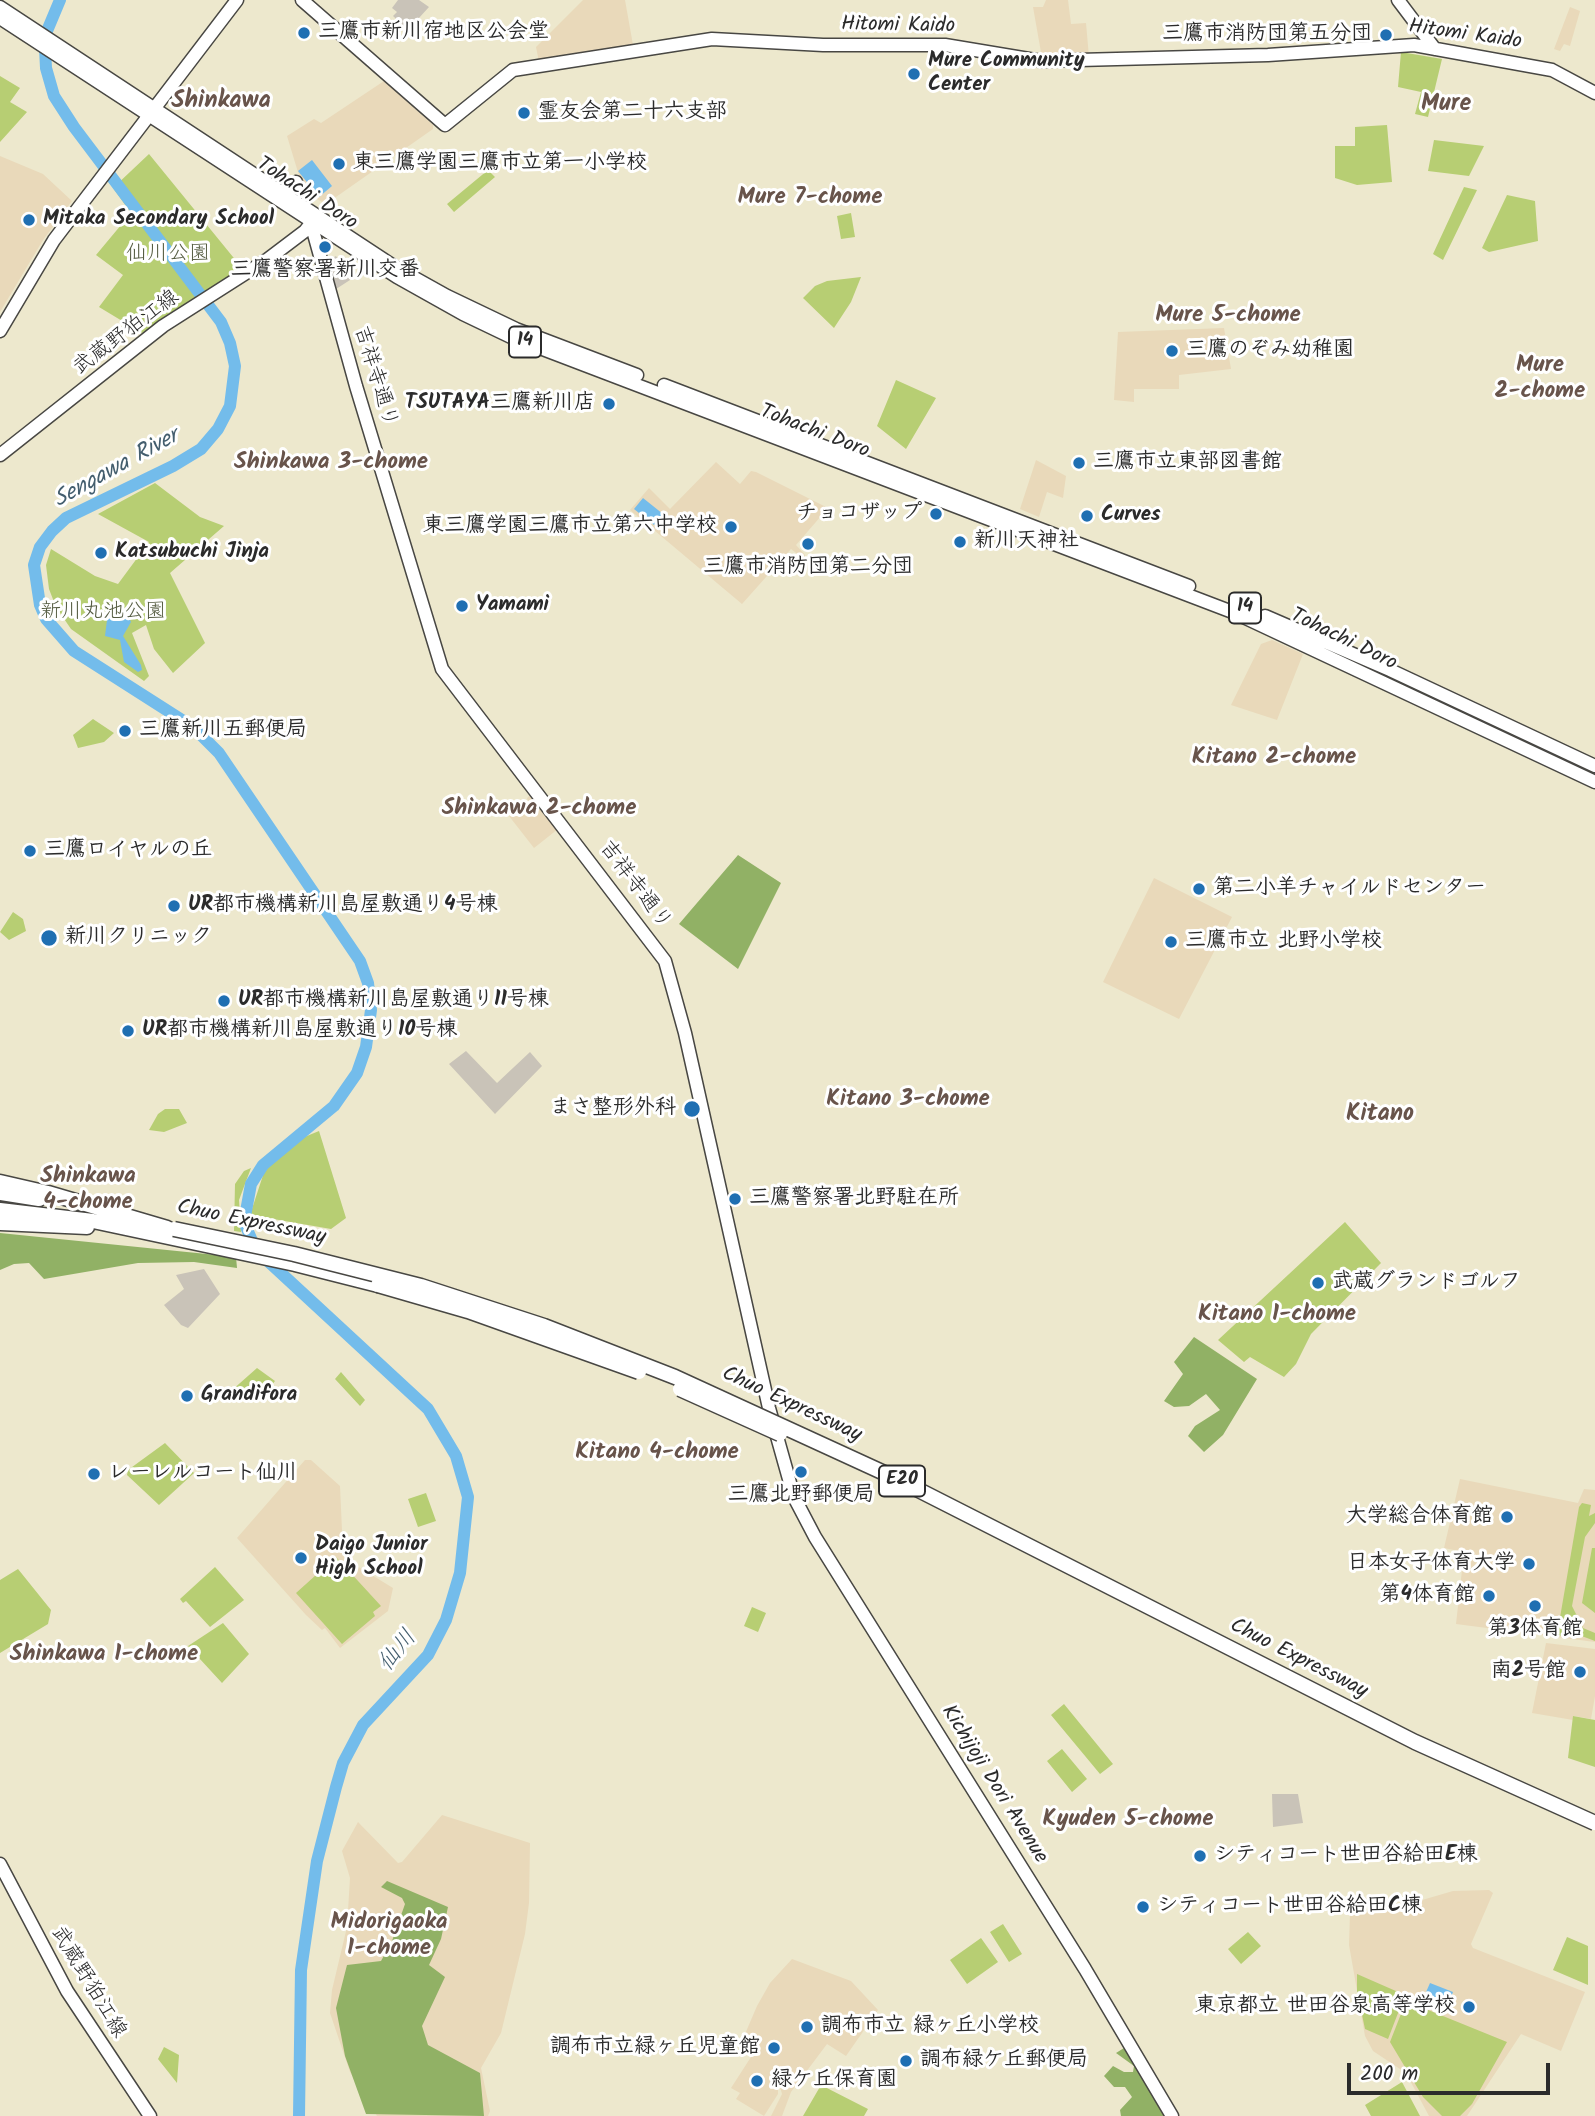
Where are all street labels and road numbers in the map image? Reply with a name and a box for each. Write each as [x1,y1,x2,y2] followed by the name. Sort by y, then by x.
[841,13,955,41] street label: Hitomi Kaido
[1407,16,1523,56] street label: Hitomi Kaido
[251,153,361,237] street label: Tohachi Doro
[69,286,185,382] street label: 武蔵野狛江線
[347,323,401,431] street label: 吉祥寺通り
[509,326,541,358] road number: 14
[756,401,872,465] street label: Tohachi Doro
[1229,593,1261,624] road number: 14
[1286,604,1400,678] street label: Tohachi Doro
[592,836,676,936] street label: 吉祥寺通り
[174,1196,328,1252] street label: Chuo Expressway
[717,1363,865,1449] street label: Chuo Expressway
[879,1466,925,1497] road number: E20
[1225,1614,1371,1706] street label: Chuo Expressway
[934,1701,1052,1869] street label: Kichijoji Dori Avenue
[44,1923,130,2043] street label: 武蔵野狛江線

